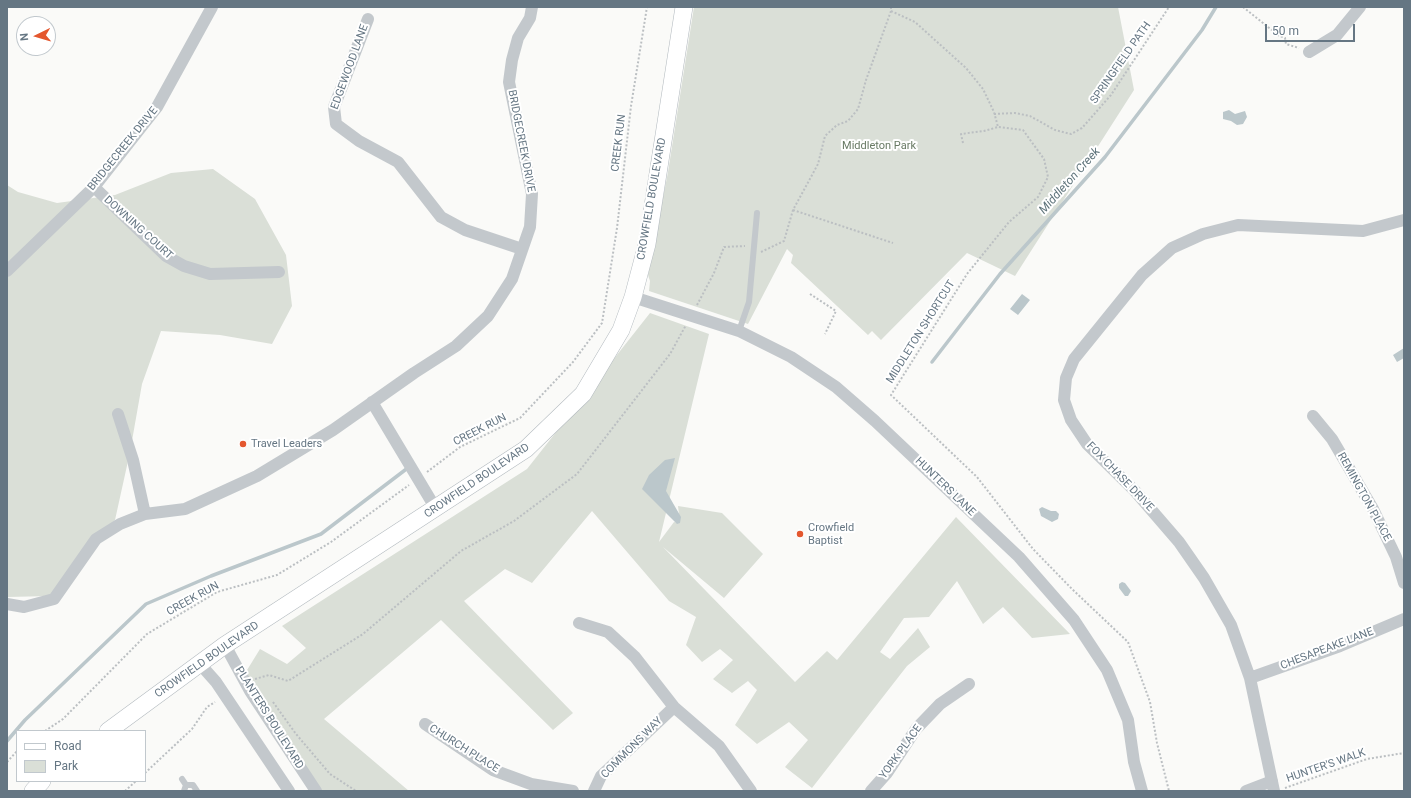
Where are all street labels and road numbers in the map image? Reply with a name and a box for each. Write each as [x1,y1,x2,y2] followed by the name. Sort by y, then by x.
[1088,20,1154,106] street label: SPRINGFIELD PATH
[329,23,371,111] street label: EDGEWOOD LANE
[505,89,537,193] street label: BRIDGECREEK DRIVE
[85,104,161,194] street label: BRIDGECREEK DRIVE
[609,113,629,173] street label: CREEK RUN
[635,137,669,261] street label: CROWFIELD BOULEVARD
[101,194,175,262] street label: DOWNING COURT
[884,278,958,386] street label: MIDDLETON SHORTCUT
[451,411,509,449] street label: CREEK RUN
[1084,440,1156,514] street label: FOX CHASE DRIVE
[422,441,532,521] street label: CROWFIELD BOULEVARD
[1334,450,1394,544] street label: REMINGTON PLACE
[912,455,978,519] street label: HUNTERS LANE
[165,579,221,619] street label: CREEK RUN
[152,619,262,701] street label: CROWFIELD BOULEVARD
[1279,625,1375,673] street label: CHESAPEAKE LANE
[232,664,306,772] street label: PLANTERS BOULEVARD
[599,715,665,781] street label: COMMONS WAY
[427,722,501,776] street label: CHURCH PLACE
[877,722,925,782] street label: YORK PLACE
[1285,746,1367,786] street label: HUNTER'S WALK

